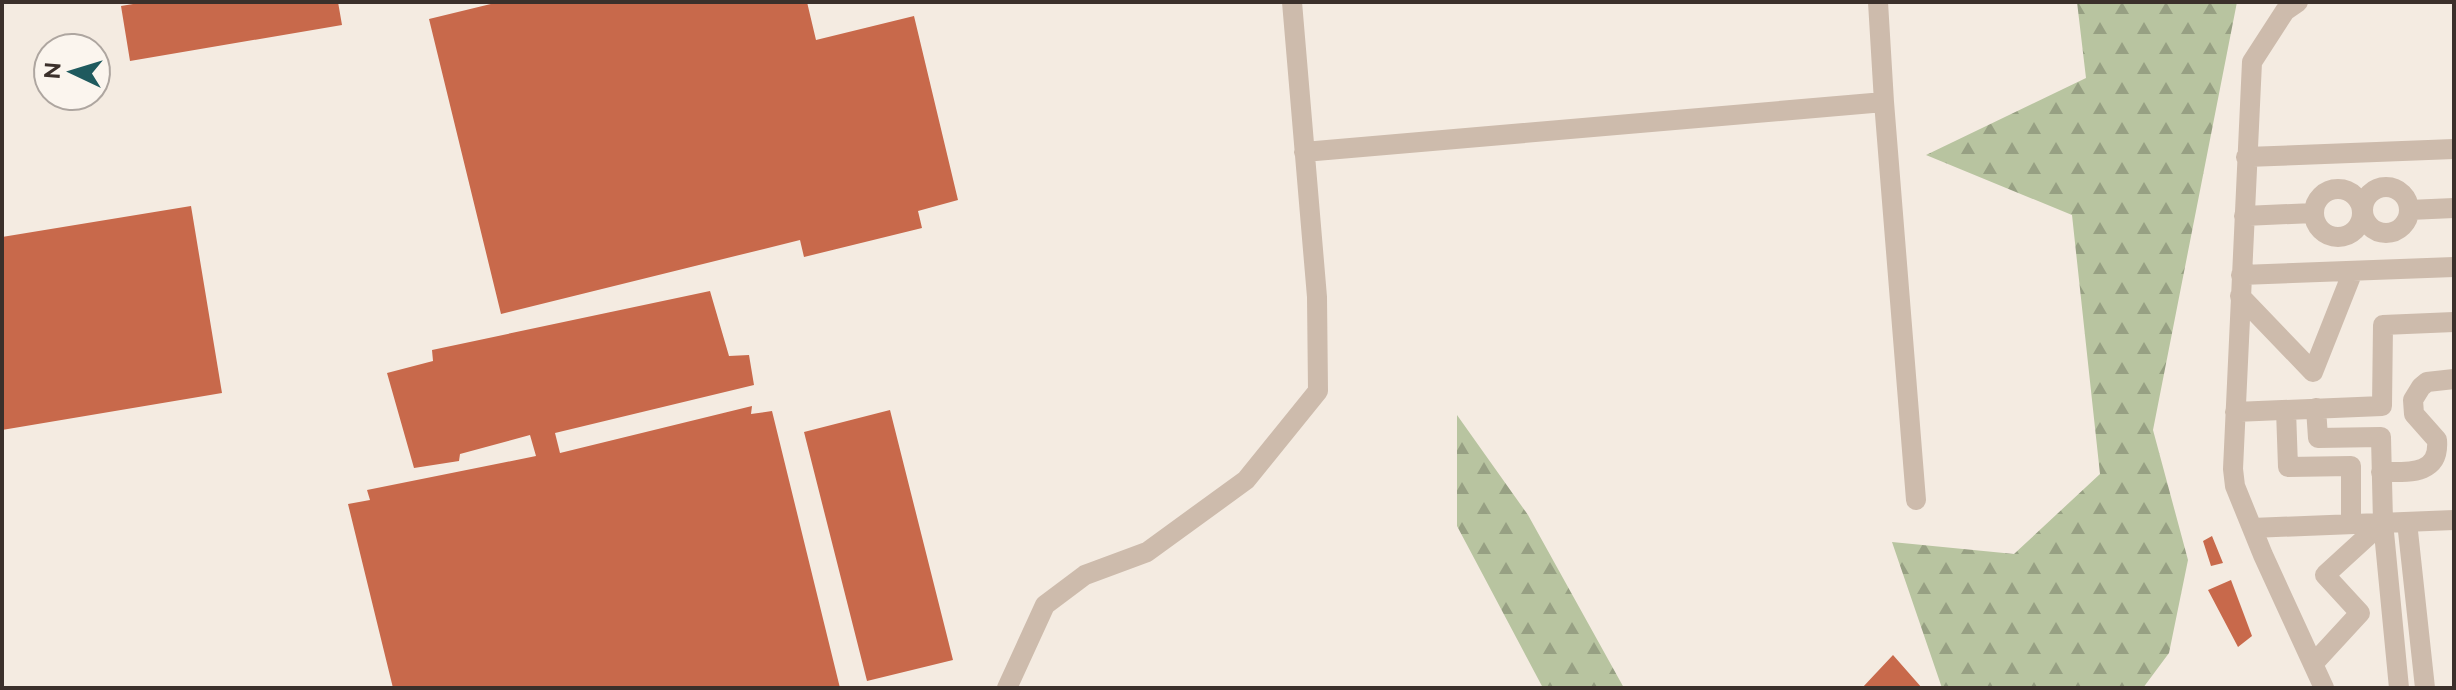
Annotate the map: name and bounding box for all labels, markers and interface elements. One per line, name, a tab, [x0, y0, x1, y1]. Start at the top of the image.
north arrow	[32, 32, 112, 112]
text: N	[38, 61, 66, 80]

